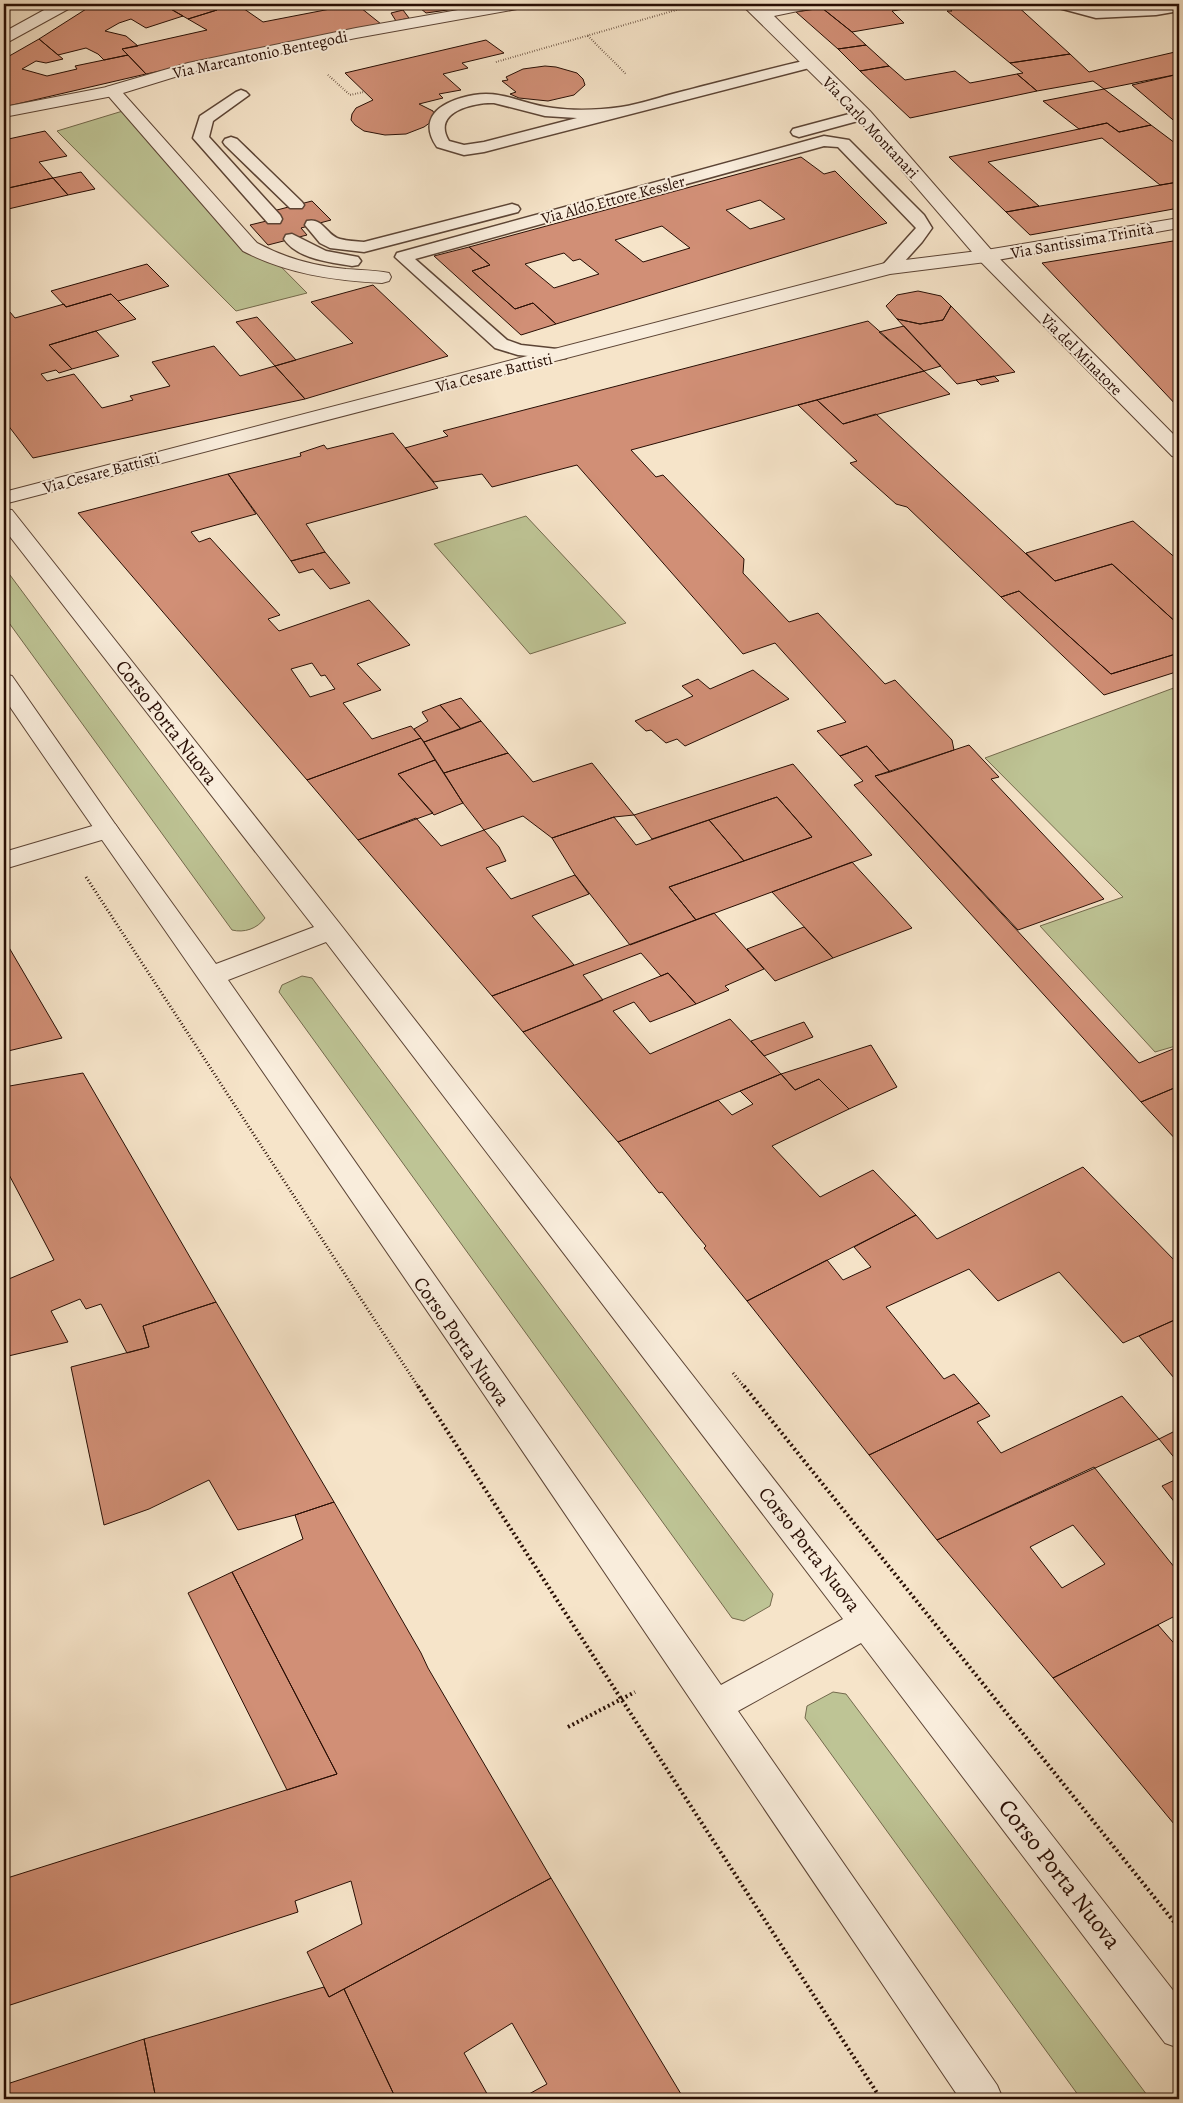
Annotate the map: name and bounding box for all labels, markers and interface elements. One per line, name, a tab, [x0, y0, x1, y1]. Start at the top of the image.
street label: Via Marcantonio Bentegodi	[170, 26, 350, 84]
street label: Via Carlo Montanari	[816, 71, 923, 184]
street label: Via Aldo Ettore Kessler	[538, 170, 688, 230]
street label: Via Santissima Trinità	[1008, 217, 1156, 265]
street label: Via del Minatore	[1035, 308, 1127, 401]
street label: Via Cesare Battisti	[433, 348, 555, 398]
street label: Via Cesare Battisti	[40, 447, 162, 499]
street label: Corso Porta Nuova	[109, 654, 224, 791]
street label: Corso Porta Nuova	[407, 1271, 517, 1412]
street label: Corso Porta Nuova	[752, 1481, 867, 1618]
street label: Corso Porta Nuova	[991, 1792, 1129, 1956]

